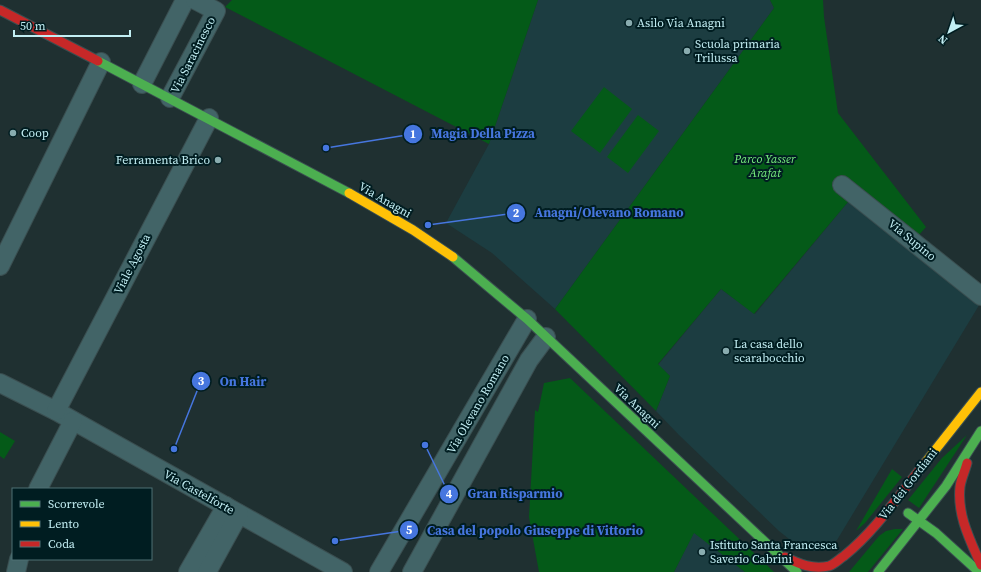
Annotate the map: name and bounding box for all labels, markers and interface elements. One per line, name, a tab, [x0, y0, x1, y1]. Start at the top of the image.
scale bar	[14, 12, 130, 38]
north arrow	[929, 12, 969, 52]
street label: Via Saracinesco	[167, 14, 219, 96]
place label: Asilo Via Anagni	[637, 15, 725, 31]
text: 50 m	[20, 18, 46, 34]
marker: Asilo Via Anagni	[624, 18, 634, 28]
text: N	[935, 31, 951, 48]
place label: Scuola primaria Trilussa	[695, 36, 781, 66]
marker: Scuola primaria Trilussa	[682, 46, 692, 56]
callout: Magia Della Pizza	[403, 121, 543, 146]
place label: Coop	[21, 125, 49, 141]
text: Magia Della Pizza	[431, 125, 535, 142]
text: 1	[410, 126, 416, 142]
marker: Coop	[8, 128, 18, 138]
park label: Parco Yasser Arafat	[733, 151, 797, 181]
place label: Ferramenta Brico	[116, 152, 210, 168]
marker: Ferramenta Brico	[213, 155, 223, 165]
street label: Via Anagni	[356, 178, 415, 222]
callout: Anagni/Olevano Romano	[506, 200, 692, 225]
text: Anagni/Olevano Romano	[534, 204, 684, 221]
text: 2	[513, 205, 520, 221]
street label: Via Supino	[885, 216, 940, 265]
street label: Viale Agosta	[110, 230, 154, 297]
place label: La casa dello scarabocchio	[734, 336, 805, 366]
marker: La casa dello scarabocchio	[721, 346, 731, 356]
street label: Via Olevano Romano	[443, 351, 513, 456]
callout: On Hair	[191, 369, 274, 394]
text: 3	[198, 373, 205, 389]
text: On Hair	[220, 373, 267, 390]
street label: Via Anagni	[610, 380, 664, 432]
street label: Via dei Gordiani	[875, 445, 941, 523]
street label: Via Castelforte	[161, 466, 237, 518]
callout: Gran Risparmio	[439, 481, 570, 506]
text: Gran Risparmio	[468, 485, 562, 502]
text: 4	[446, 486, 453, 502]
legend	[12, 488, 152, 560]
text: Scorrevole	[48, 496, 105, 512]
text: Lento	[48, 516, 79, 532]
callout: Casa del popolo Giuseppe di Vittorio	[399, 518, 651, 543]
text: 5	[406, 522, 413, 538]
text: Casa del popolo Giuseppe di Vittorio	[427, 522, 643, 539]
text: Coda	[48, 536, 76, 552]
place label: Istituto Santa Francesca Saverio Cabrini	[710, 537, 838, 567]
marker: Istituto Santa Francesca Saverio Cabrini	[697, 547, 707, 557]

